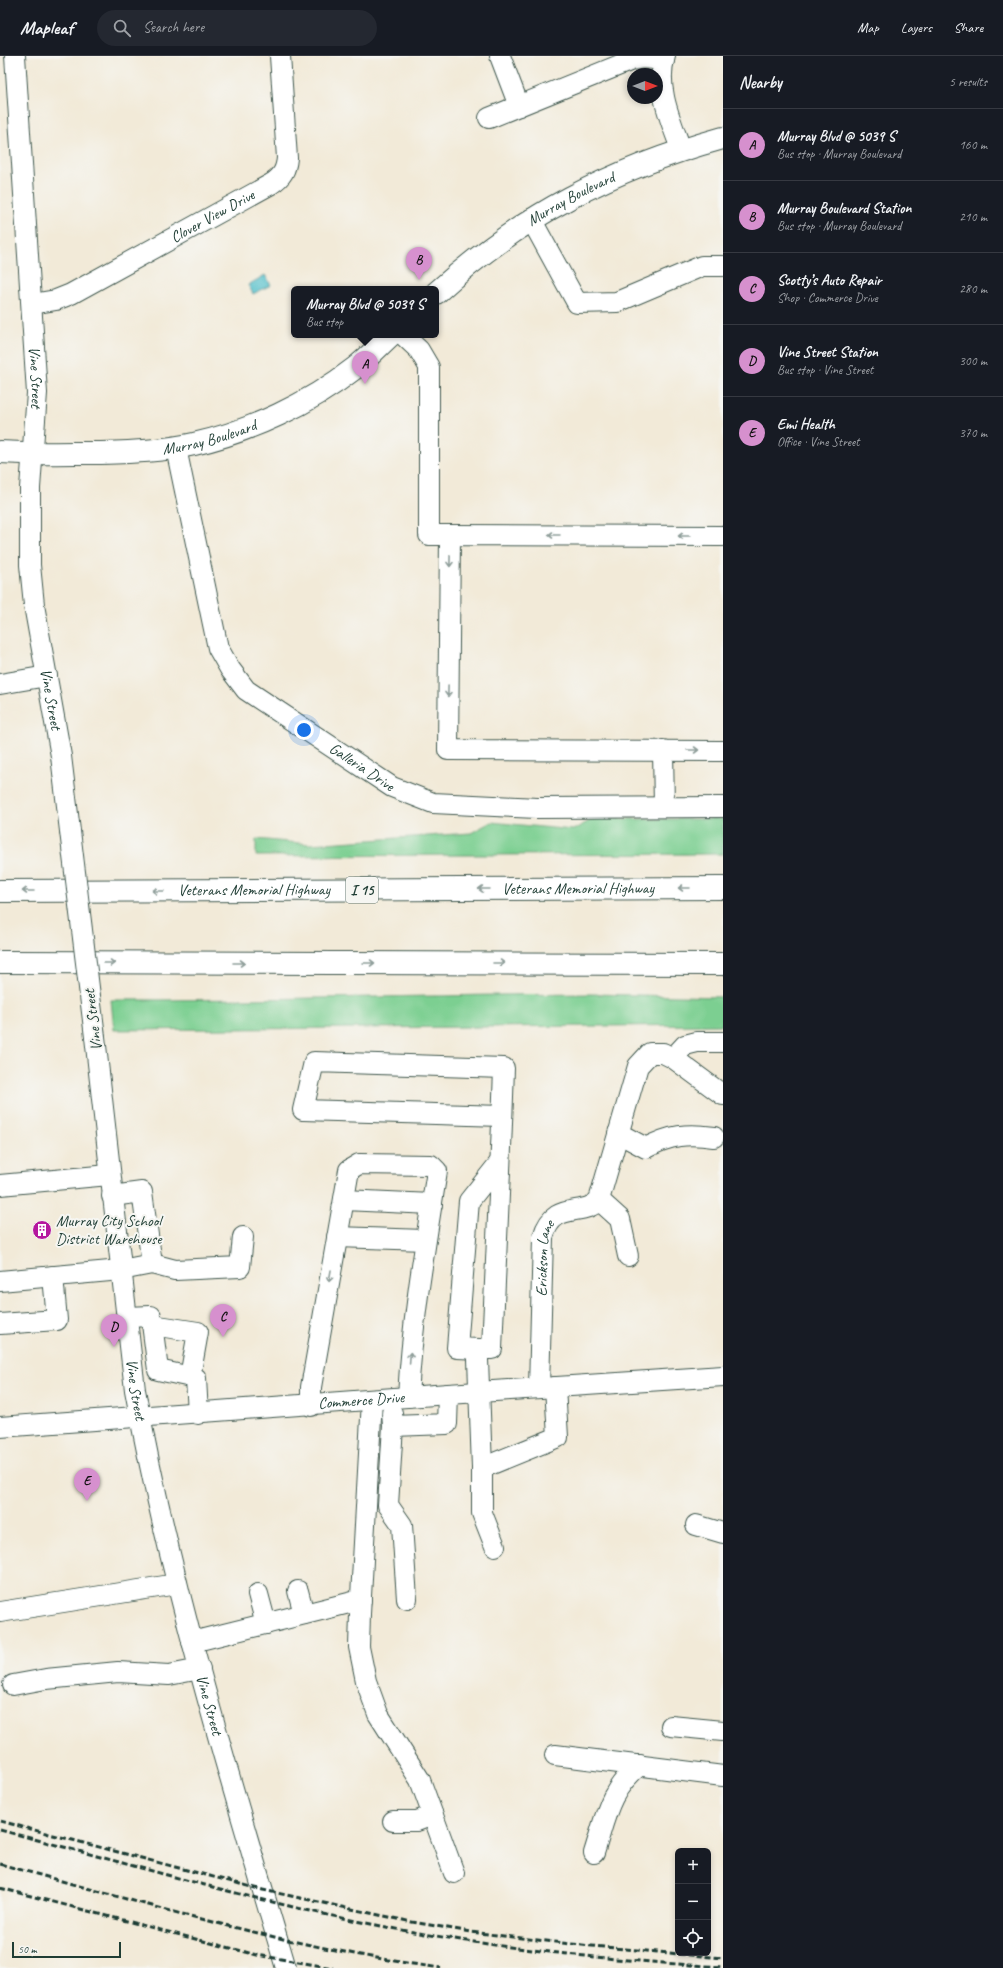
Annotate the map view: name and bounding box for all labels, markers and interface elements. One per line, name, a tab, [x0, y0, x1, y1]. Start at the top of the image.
search box	[97, 10, 377, 46]
text: Mapleaf	[20, 16, 73, 40]
icon: search	[111, 17, 133, 39]
text: Search here	[143, 18, 204, 37]
text: Map	[857, 19, 879, 36]
text: Layers	[901, 19, 932, 36]
text: Share	[954, 19, 983, 36]
north arrow	[627, 68, 663, 104]
text: Nearby	[739, 72, 782, 93]
text: 5 results	[949, 74, 987, 90]
text: Murray Blvd @ 5039 S	[777, 127, 895, 146]
text: A	[749, 137, 755, 153]
text: 160 m	[959, 137, 987, 153]
text: Bus stop · Murray Boulevard	[777, 146, 901, 162]
street label: Murray Boulevard	[523, 166, 620, 230]
street label: Clover View Drive	[167, 184, 260, 247]
text: Murray Boulevard Station	[777, 199, 911, 218]
text: B	[749, 209, 755, 225]
text: 210 m	[959, 209, 987, 225]
text: Bus stop · Murray Boulevard	[777, 218, 901, 234]
pin: B	[406, 247, 432, 280]
text: Scotty’s Auto Repair	[777, 271, 882, 290]
text: C	[749, 281, 755, 297]
text: 280 m	[959, 281, 987, 297]
popup	[291, 286, 439, 338]
text: Shop · Commerce Drive	[777, 290, 878, 306]
text: Murray Blvd @ 5039 S	[306, 295, 424, 314]
text: Bus stop	[306, 314, 343, 330]
text: Vine Street Station	[777, 343, 878, 362]
street label: Vine Street	[24, 346, 47, 411]
pin: A	[352, 351, 378, 384]
text: D	[748, 353, 756, 369]
text: 300 m	[959, 353, 987, 369]
text: Bus stop · Vine Street	[777, 362, 873, 378]
street label: Murray Boulevard	[161, 414, 262, 459]
text: Emi Health	[777, 415, 835, 434]
text: E	[749, 425, 755, 441]
text: 370 m	[959, 425, 987, 441]
text: Office · Vine Street	[777, 434, 860, 450]
one-way arrow	[548, 531, 561, 539]
one-way arrow	[678, 532, 691, 540]
one-way arrow	[446, 554, 454, 567]
street label: Vine Street	[36, 667, 66, 733]
one-way arrow	[444, 684, 452, 697]
your location	[294, 720, 314, 740]
street label: Galleria Drive	[326, 738, 400, 797]
one-way arrow	[686, 746, 699, 754]
road number: I 15	[346, 877, 378, 903]
street label: Veterans Memorial Highway	[502, 878, 655, 899]
street label: Veterans Memorial Highway	[178, 880, 331, 900]
one-way arrow	[678, 884, 691, 892]
one-way arrow	[478, 885, 491, 893]
one-way arrow	[22, 887, 35, 895]
one-way arrow	[152, 887, 165, 894]
one-way arrow	[102, 959, 115, 967]
one-way arrow	[232, 959, 245, 967]
one-way arrow	[362, 959, 375, 967]
one-way arrow	[492, 959, 505, 967]
street label: Vine Street	[79, 987, 107, 1052]
place label: Murray City School District Warehouse	[56, 1211, 164, 1249]
street label: Erickson Lane	[531, 1214, 560, 1297]
building icon: Murray City School District Warehouse	[31, 1219, 53, 1241]
one-way arrow	[326, 1269, 334, 1282]
pin: C	[210, 1304, 236, 1337]
pin: D	[101, 1314, 127, 1347]
one-way arrow	[407, 1352, 414, 1365]
street label: Vine Street	[122, 1358, 151, 1424]
street label: Commerce Drive	[317, 1387, 407, 1414]
pin: E	[74, 1468, 100, 1501]
street label: Vine Street	[191, 1673, 228, 1739]
map controls	[675, 1848, 711, 1956]
button: +	[675, 1848, 711, 1884]
button: −	[675, 1884, 711, 1920]
button: locate	[675, 1920, 711, 1956]
scale bar	[12, 1940, 121, 1959]
text: 50 m	[18, 1942, 37, 1956]

